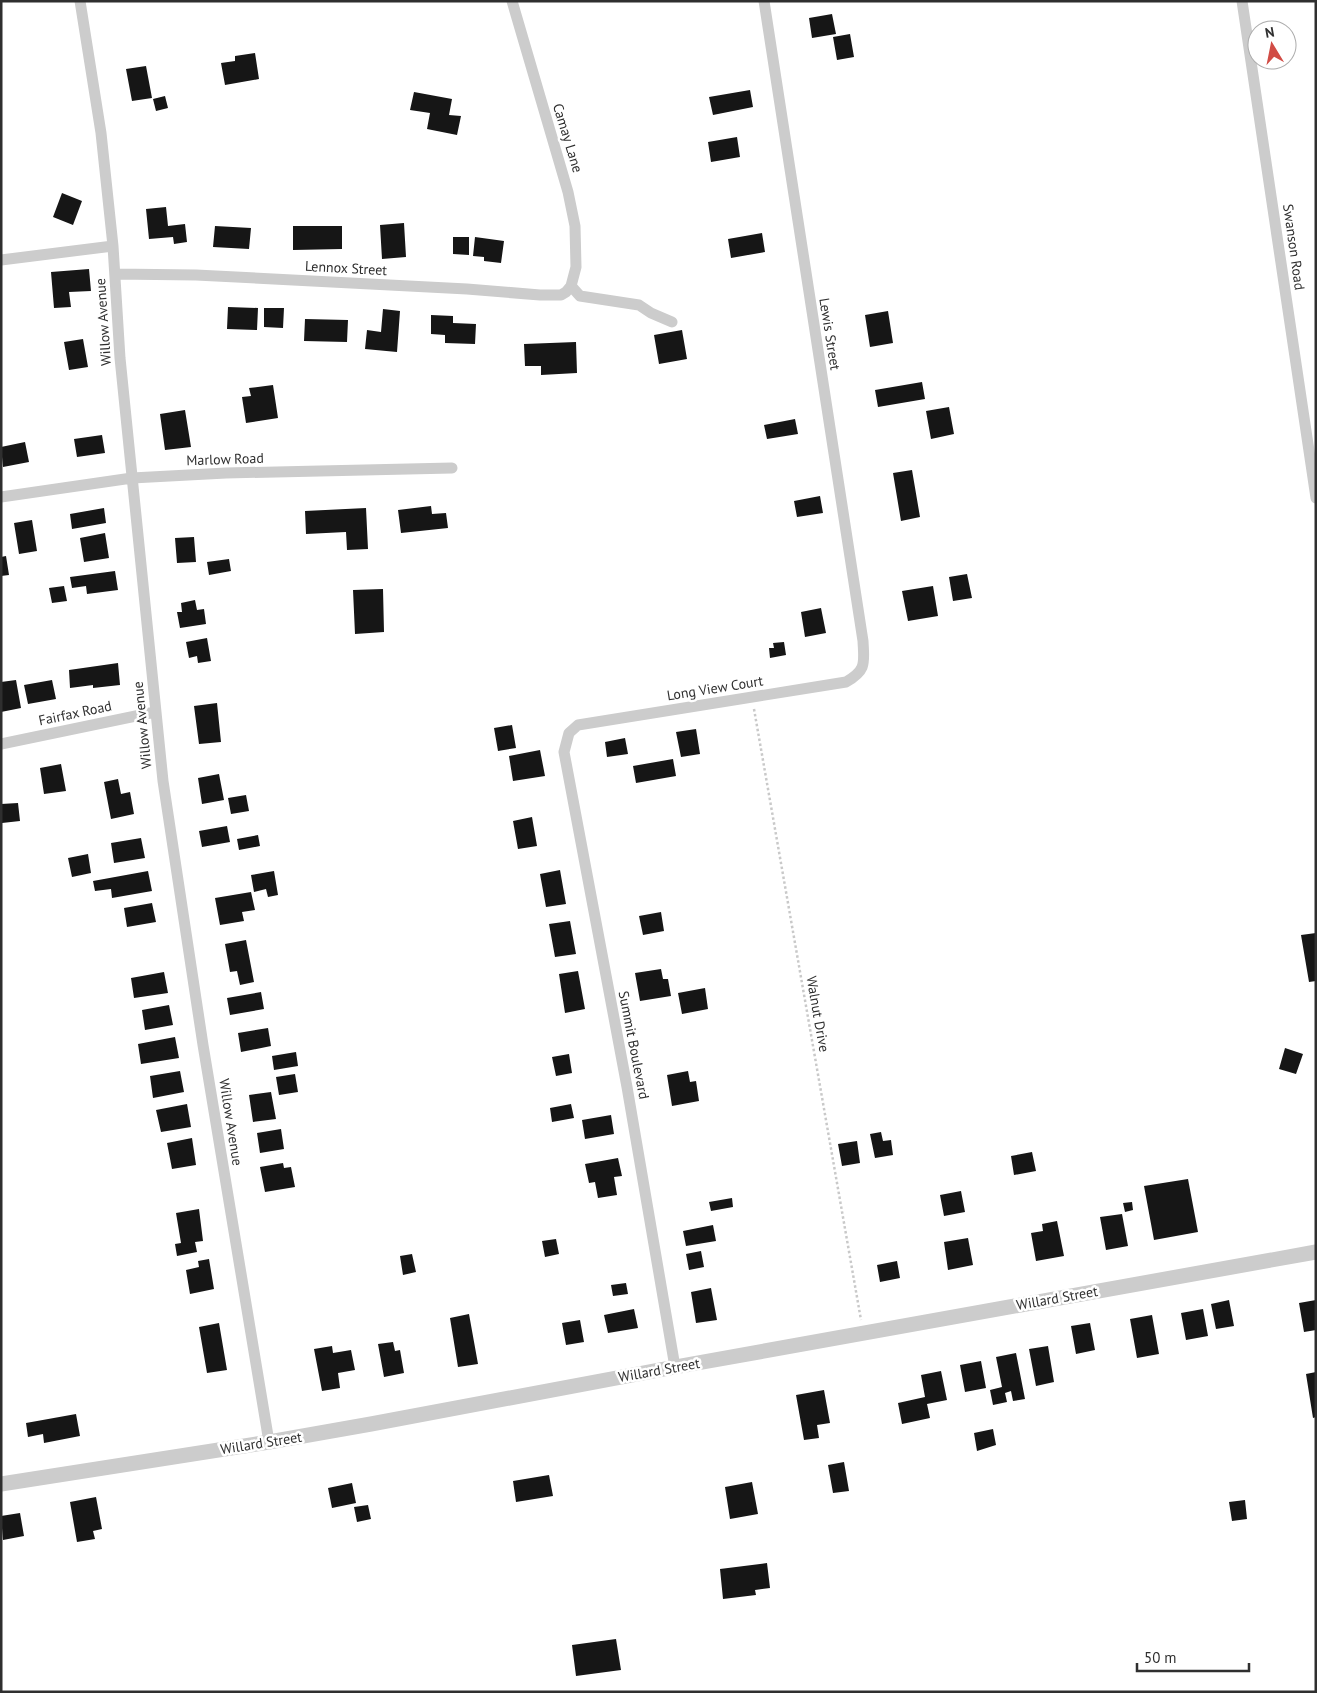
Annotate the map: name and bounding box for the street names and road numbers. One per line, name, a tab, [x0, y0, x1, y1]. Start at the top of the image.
street label: Camay Lane	[549, 101, 587, 175]
street label: Swanson Road	[1279, 203, 1309, 291]
street label: Lennox Street	[304, 257, 388, 279]
street label: Willow Avenue	[91, 278, 115, 366]
street label: Lewis Street	[815, 297, 845, 372]
street label: Marlow Road	[186, 449, 264, 469]
street label: Long View Court	[666, 671, 765, 704]
street label: Willow Avenue	[128, 680, 156, 770]
street label: Fairfax Road	[37, 696, 113, 730]
street label: Walnut Drive	[802, 974, 834, 1054]
street label: Summit Boulevard	[615, 989, 653, 1101]
street label: Willow Avenue	[215, 1077, 247, 1167]
street label: Willard Street	[1015, 1282, 1099, 1314]
street label: Willard Street	[617, 1354, 701, 1386]
street label: Willard Street	[219, 1428, 303, 1458]

